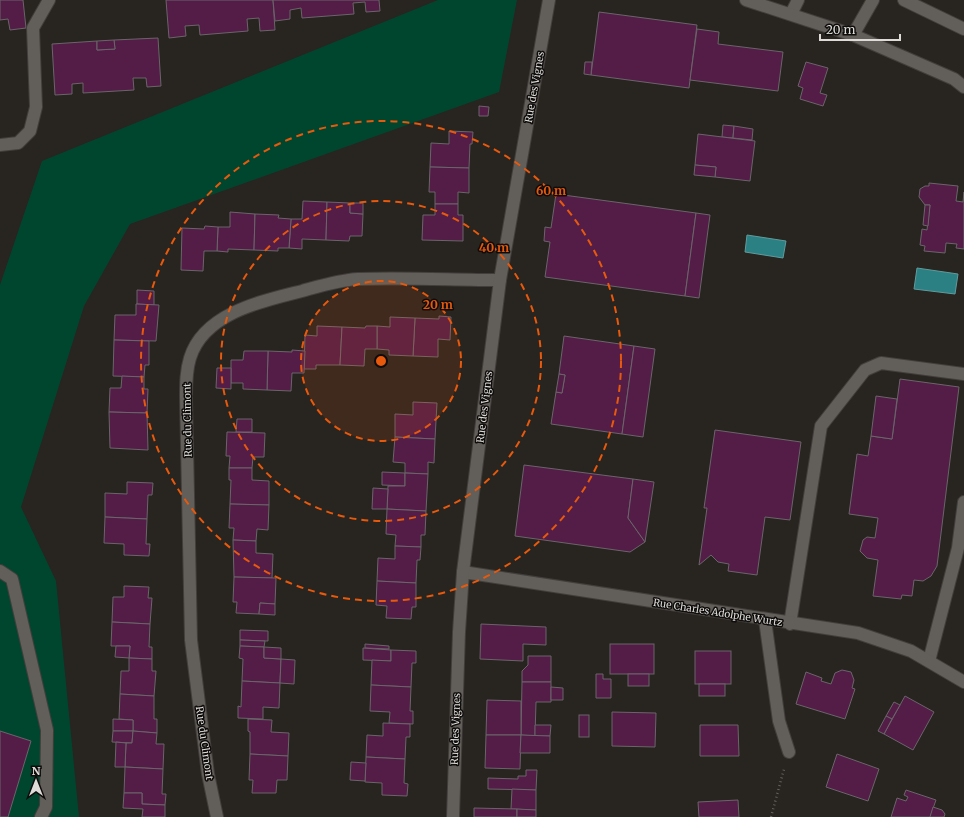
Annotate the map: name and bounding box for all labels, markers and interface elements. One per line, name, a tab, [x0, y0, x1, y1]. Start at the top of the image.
scale bar	[820, 16, 900, 42]
text: 20 m	[826, 22, 855, 37]
street label: Rue des Vignes	[522, 50, 547, 124]
text: 60 m	[536, 183, 566, 198]
text: 40 m	[479, 240, 509, 255]
text: 20 m	[423, 297, 453, 312]
centre of rings	[374, 354, 388, 368]
street label: Rue des Vignes	[474, 370, 495, 444]
street label: Rue du Climont	[180, 383, 195, 457]
street label: Rue Charles Adolphe Wurtz	[652, 596, 784, 629]
street label: Rue des Vignes	[448, 693, 463, 765]
street label: Rue du Climont	[193, 705, 216, 781]
north arrow	[16, 761, 56, 801]
text: N	[32, 764, 41, 778]

